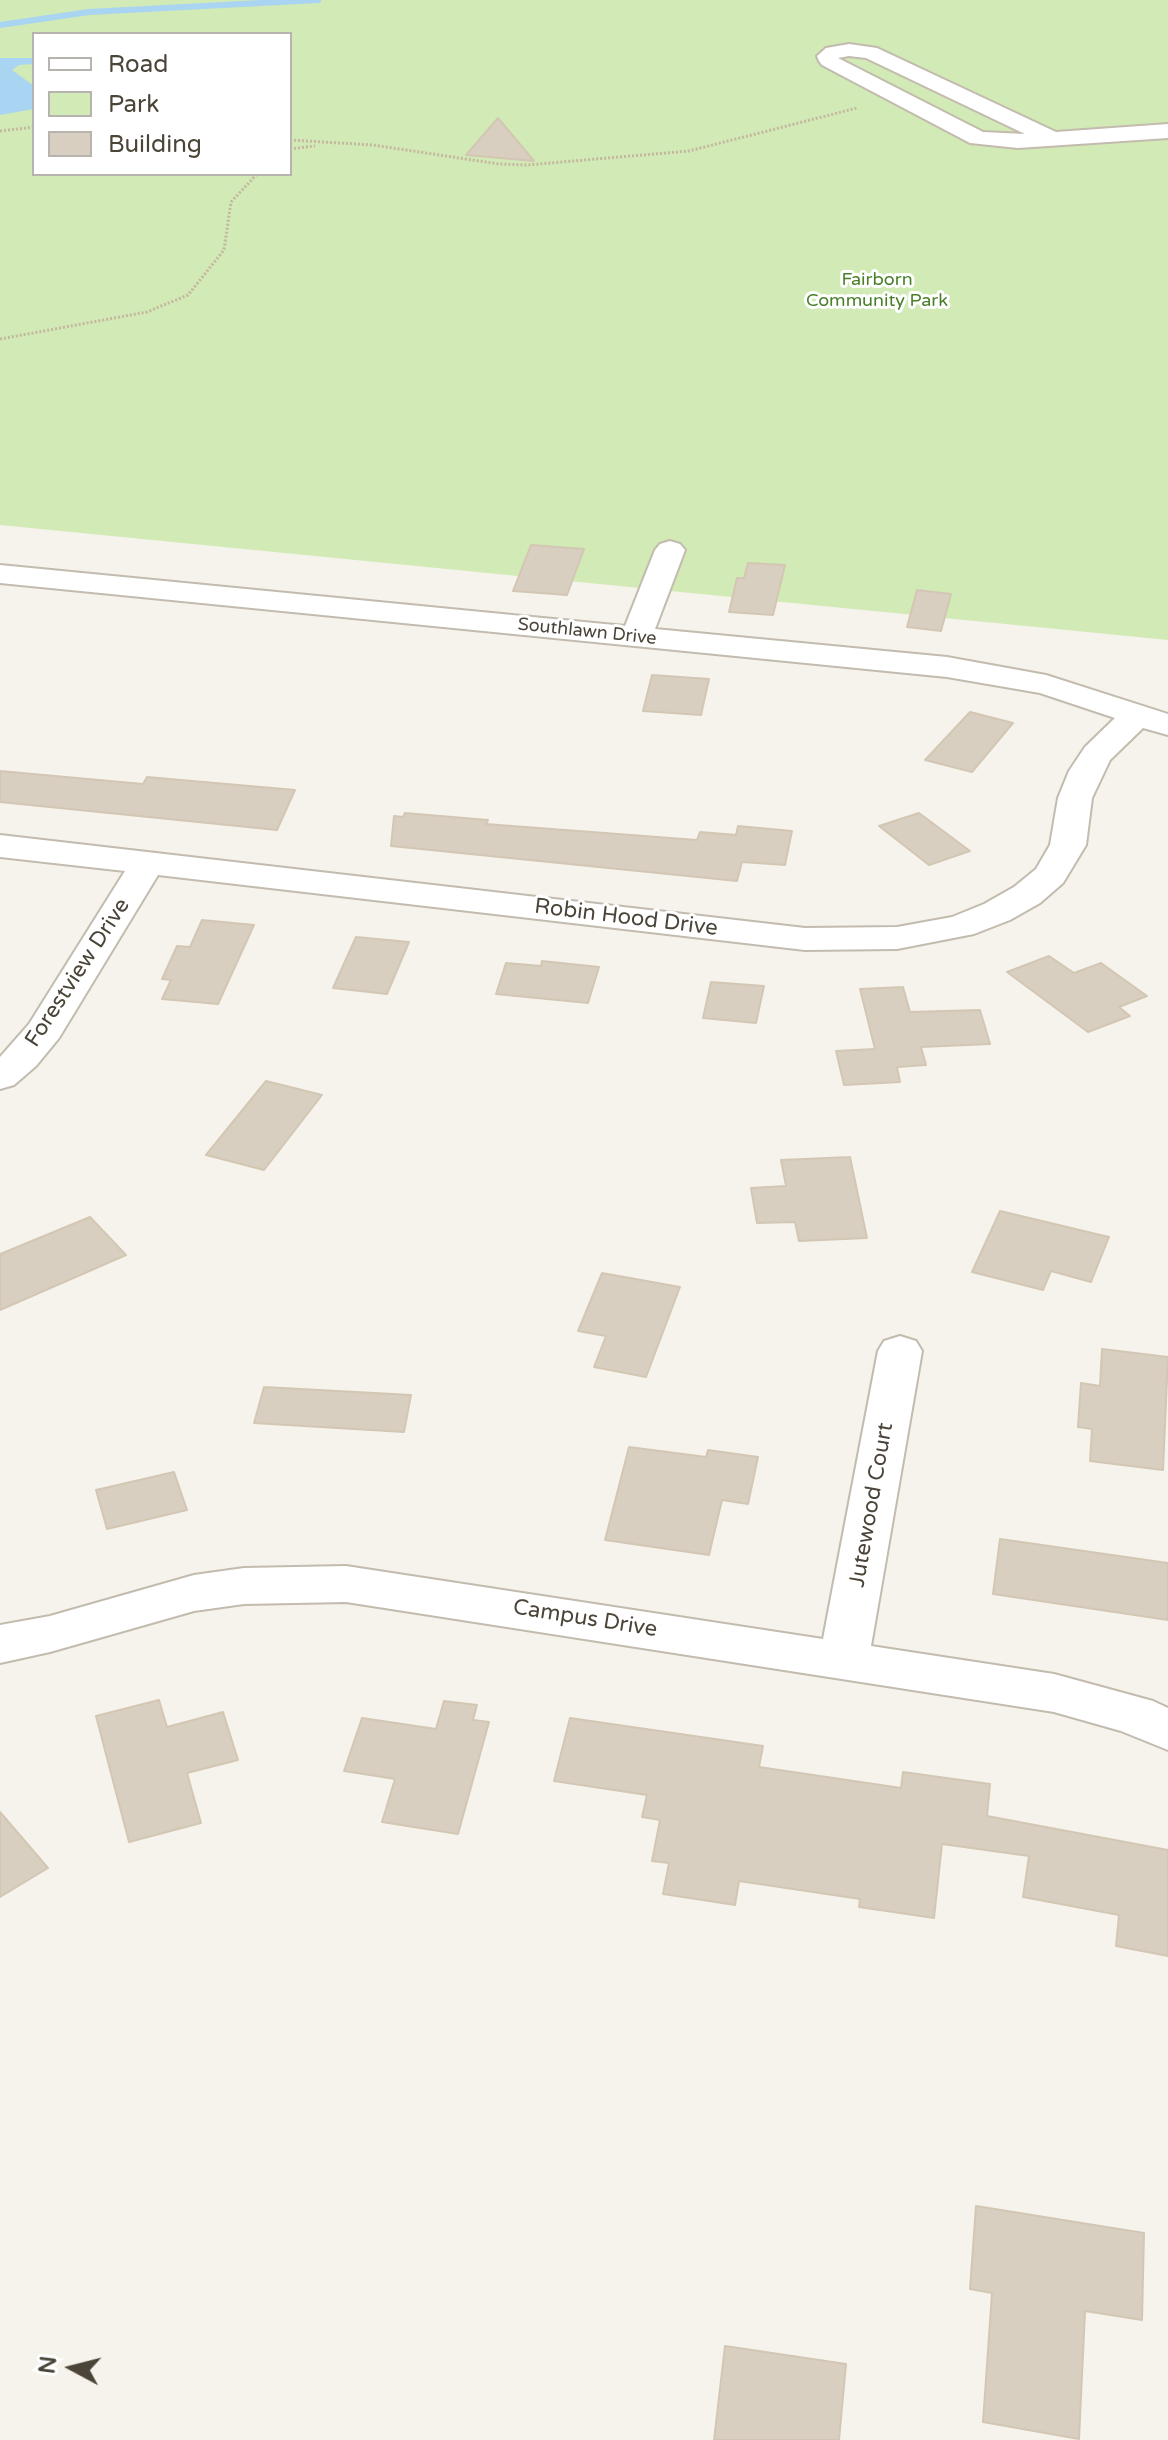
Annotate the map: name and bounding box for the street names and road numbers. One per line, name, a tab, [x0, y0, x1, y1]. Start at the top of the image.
street label: Southlawn Drive	[517, 614, 657, 650]
street label: Forestview Drive	[20, 894, 136, 1052]
street label: Robin Hood Drive	[533, 894, 719, 942]
street label: Jutewood Court	[845, 1421, 899, 1589]
street label: Campus Drive	[511, 1595, 659, 1643]

